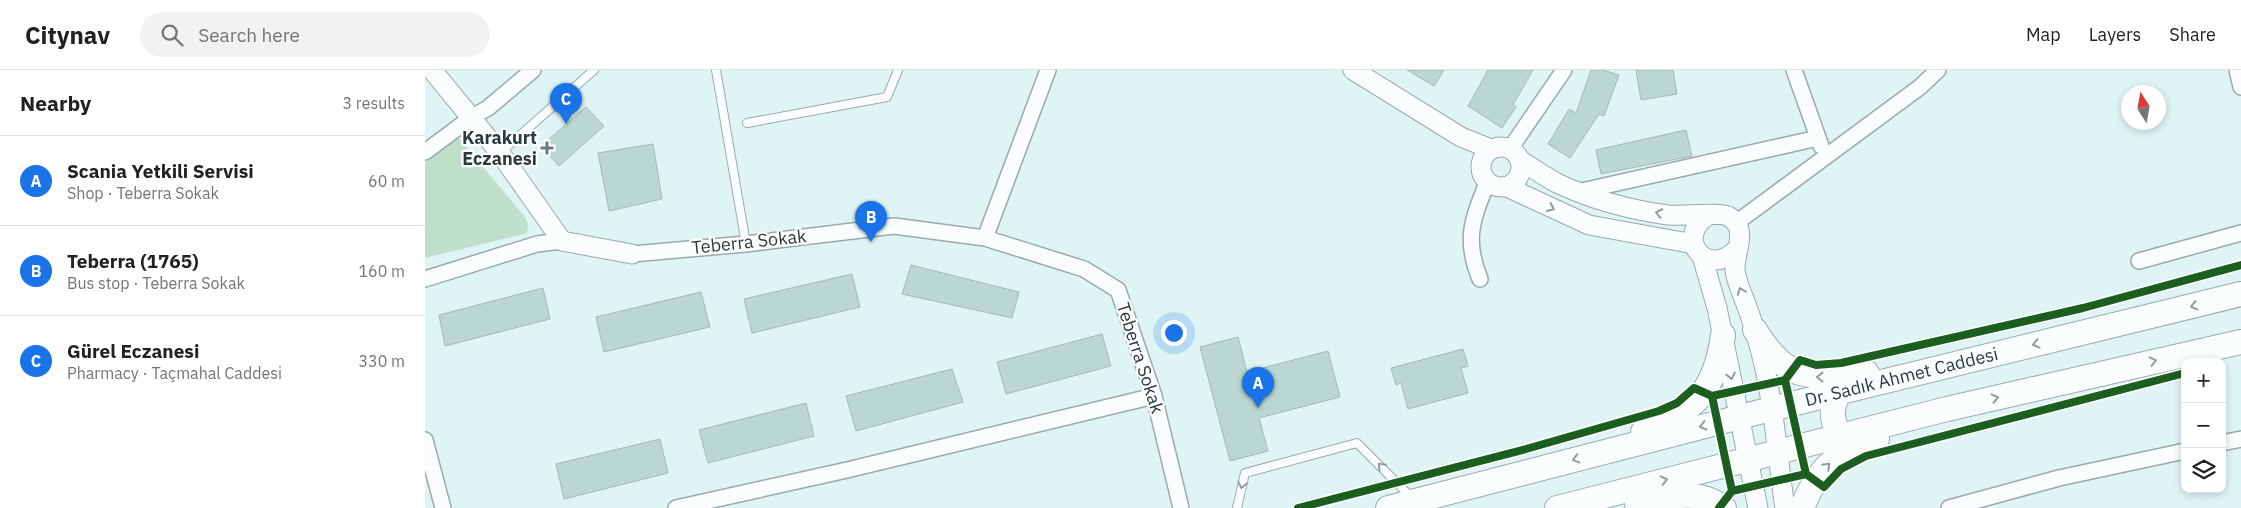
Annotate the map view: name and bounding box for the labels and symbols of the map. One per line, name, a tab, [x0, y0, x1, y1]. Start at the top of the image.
pin: C	[550, 83, 582, 124]
north arrow	[2121, 85, 2166, 130]
place label: Karakurt Eczanesi	[462, 126, 537, 170]
marker: Karakurt Eczanesi	[541, 142, 553, 154]
pin: B	[855, 201, 887, 242]
one-way arrow	[1546, 202, 1555, 213]
one-way arrow	[1654, 208, 1663, 218]
street label: Teberra Sokak	[690, 224, 808, 259]
one-way arrow	[1737, 287, 1747, 296]
street label: Teberra Sokak	[1112, 299, 1169, 417]
one-way arrow	[2190, 300, 2198, 310]
your location	[1161, 320, 1187, 346]
one-way arrow	[2031, 338, 2040, 349]
street label: Dr. Sadık Ahmet Caddesi	[1803, 342, 2000, 411]
one-way arrow	[2149, 356, 2158, 367]
pin: A	[1242, 367, 1274, 408]
one-way arrow	[1725, 371, 1736, 380]
one-way arrow	[1816, 371, 1824, 382]
one-way arrow	[1990, 393, 1999, 404]
one-way arrow	[1699, 420, 1708, 431]
one-way arrow	[1572, 453, 1581, 464]
one-way arrow	[1378, 463, 1387, 472]
one-way arrow	[1821, 463, 1830, 472]
one-way arrow	[1659, 476, 1667, 486]
one-way arrow	[1237, 481, 1248, 490]

